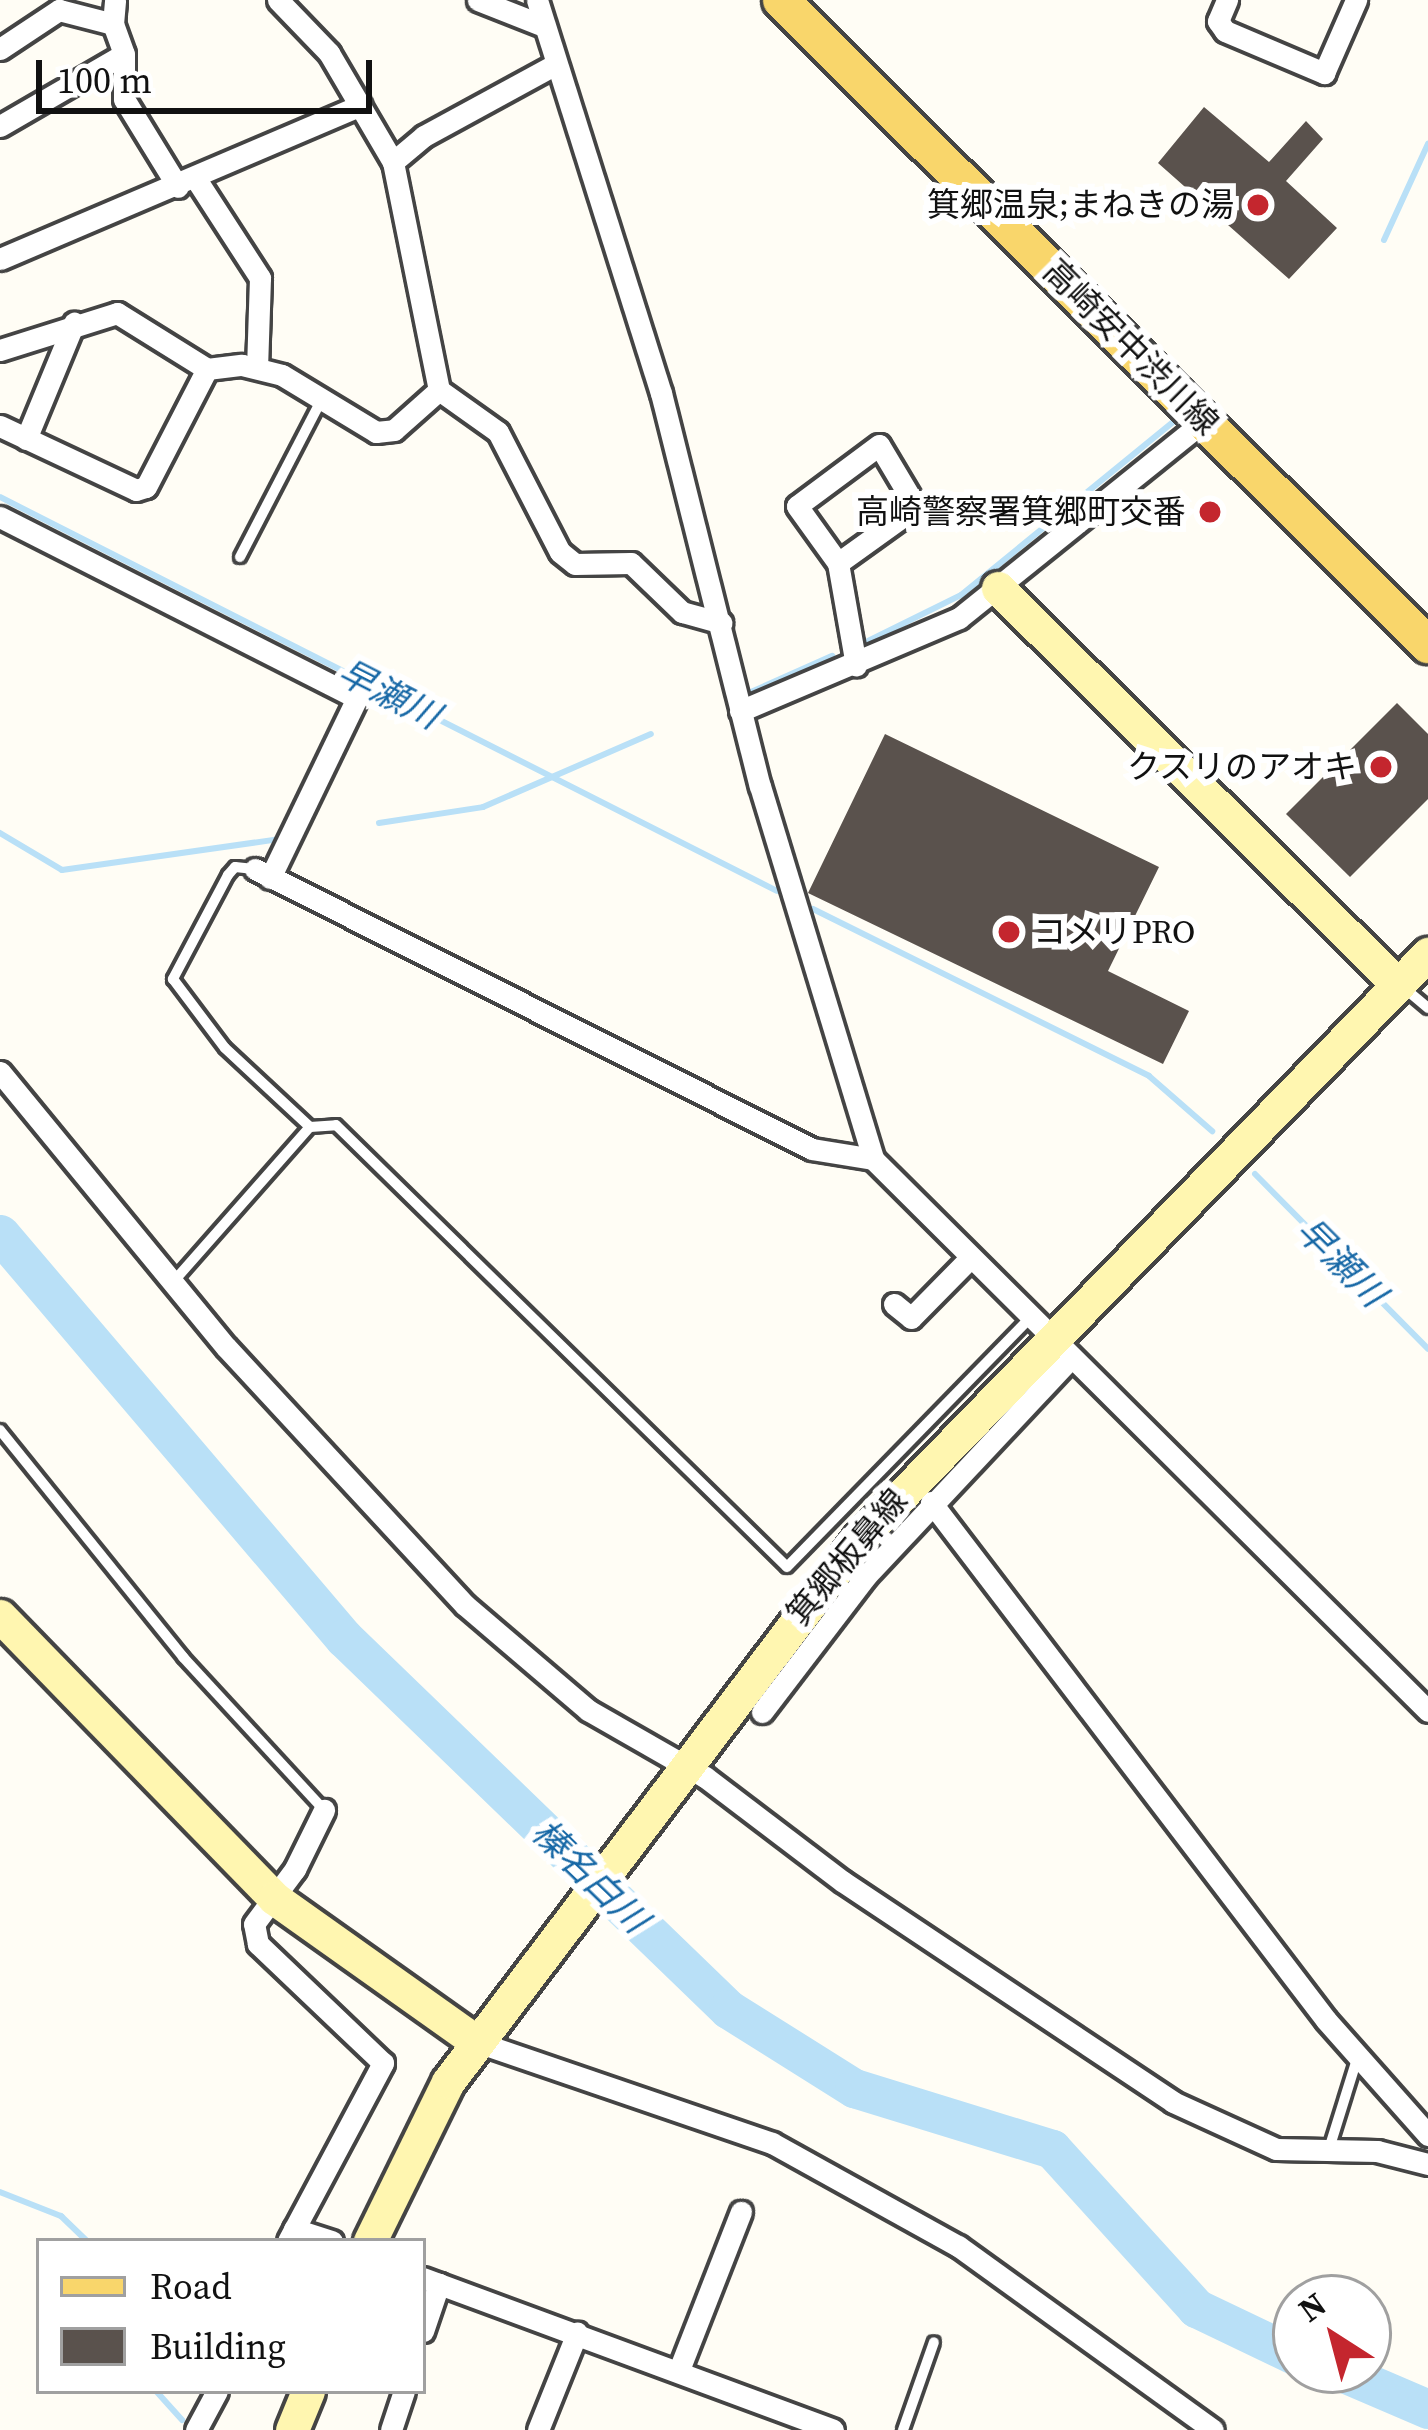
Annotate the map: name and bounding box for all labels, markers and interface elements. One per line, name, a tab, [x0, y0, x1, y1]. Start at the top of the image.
scale bar	[42, 36, 378, 110]
text: 100 m	[57, 56, 152, 105]
place label: 箕郷温泉;まねきの湯	[927, 185, 1234, 225]
marker: 箕郷温泉;まねきの湯	[1245, 192, 1271, 218]
street label: 高崎安中渋川線	[1035, 251, 1227, 443]
place label: 高崎警察署箕郷町交番	[856, 492, 1186, 532]
marker: 高崎警察署箕郷町交番	[1197, 499, 1223, 525]
water label: 早瀬川	[331, 650, 447, 738]
place label: クスリのアオキ	[1126, 747, 1357, 787]
marker: クスリのアオキ	[1368, 754, 1394, 780]
place label: コメリPRO	[1033, 912, 1195, 952]
marker: コメリPRO	[996, 919, 1022, 945]
water label: 早瀬川	[1288, 1209, 1394, 1315]
street label: 箕郷板鼻線	[779, 1481, 915, 1633]
water label: 榛名白川	[523, 1810, 657, 1942]
legend	[36, 2238, 426, 2394]
text: Road	[150, 2262, 232, 2311]
north arrow	[1272, 2274, 1392, 2394]
text: N	[1289, 2282, 1335, 2332]
text: Building	[150, 2322, 286, 2371]

